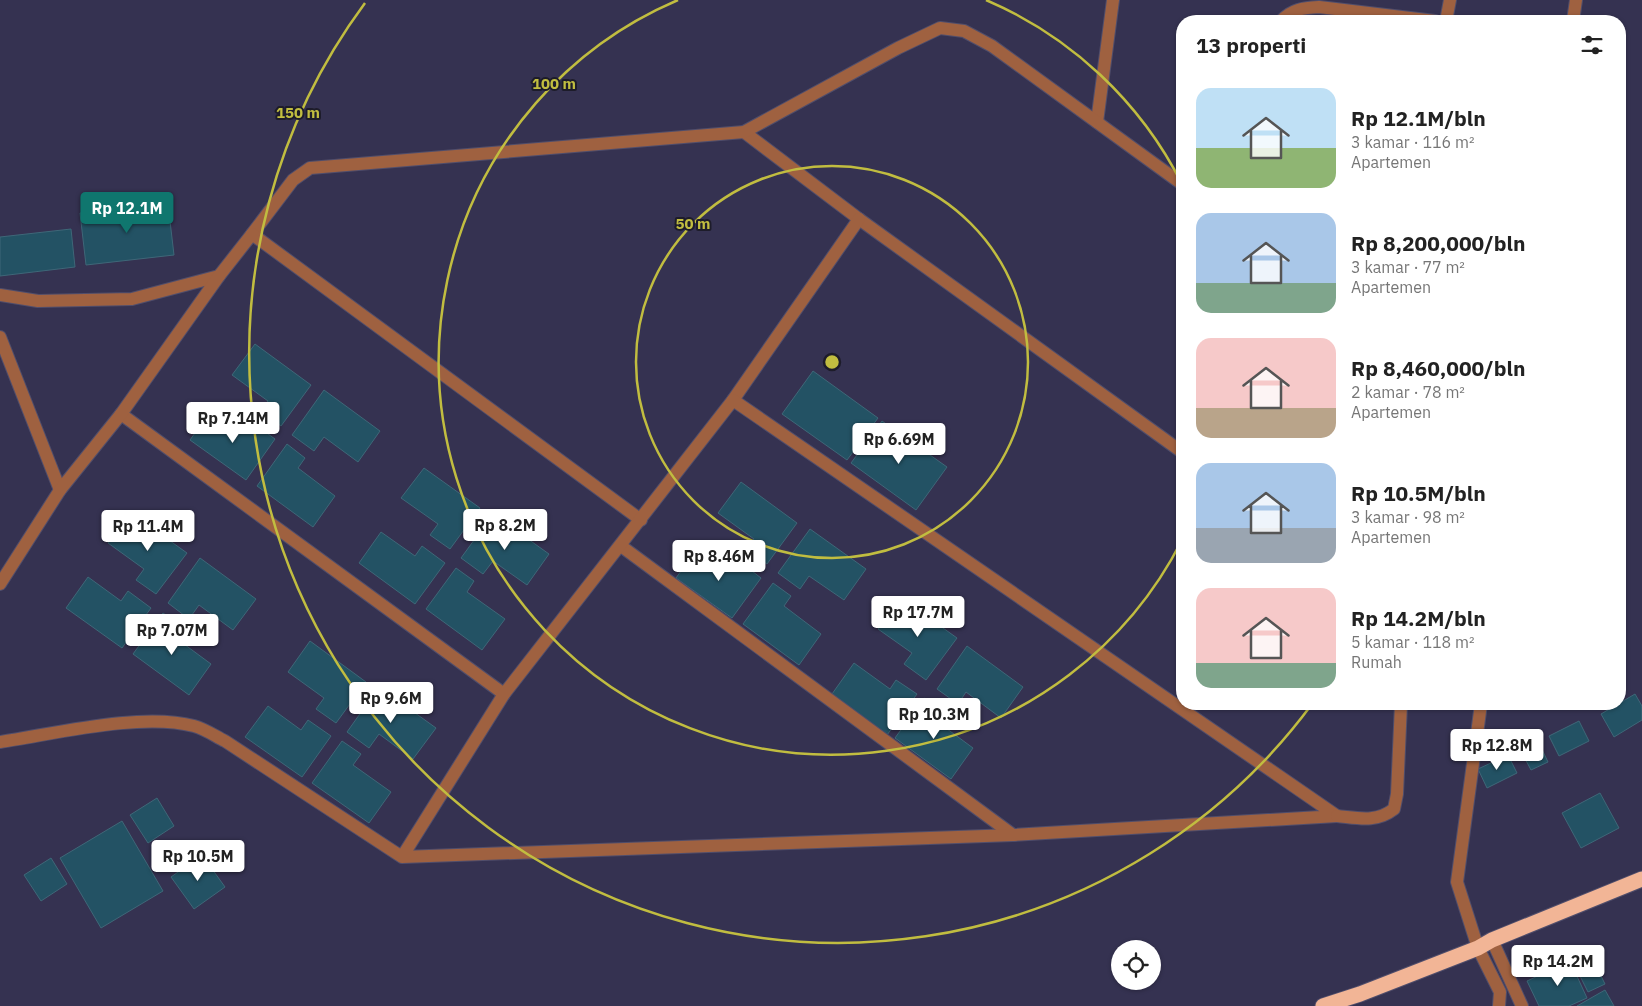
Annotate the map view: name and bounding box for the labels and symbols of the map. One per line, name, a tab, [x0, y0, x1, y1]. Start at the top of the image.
text: 100 m	[532, 74, 576, 93]
text: 150 m	[276, 103, 320, 122]
pin: Rp 12.1M	[75, 192, 179, 234]
text: 50 m	[676, 214, 710, 233]
centre of rings	[823, 353, 841, 371]
pin: Rp 7.14M	[181, 402, 285, 444]
pin: Rp 6.69M	[847, 422, 951, 465]
pin: Rp 8.2M	[459, 508, 551, 551]
pin: Rp 11.4M	[96, 510, 200, 552]
pin: Rp 8.46M	[667, 540, 771, 582]
pin: Rp 17.7M	[866, 596, 970, 638]
pin: Rp 7.07M	[120, 614, 224, 656]
pin: Rp 9.6M	[345, 682, 437, 724]
pin: Rp 10.3M	[882, 698, 986, 740]
pin: Rp 12.8M	[1445, 728, 1549, 771]
pin: Rp 10.5M	[146, 840, 250, 882]
pin: Rp 14.2M	[1506, 944, 1610, 987]

